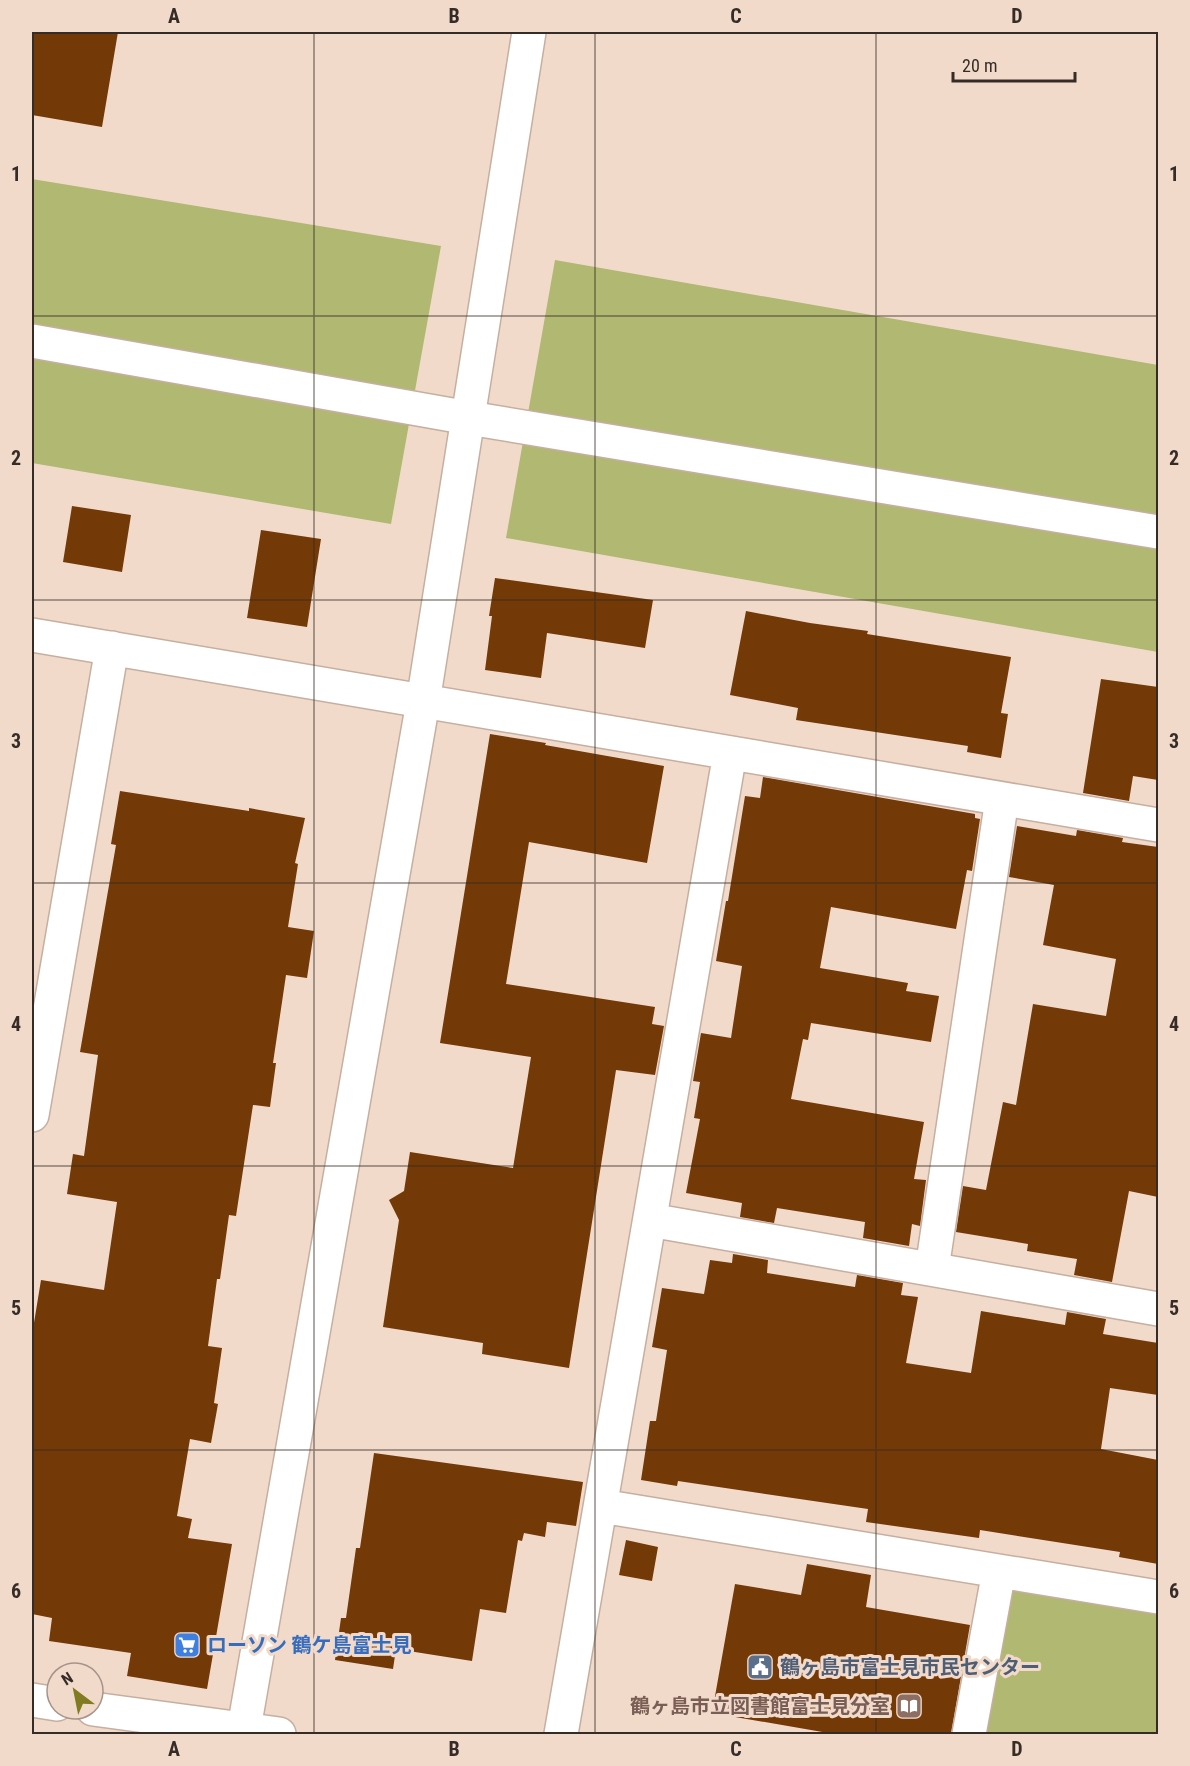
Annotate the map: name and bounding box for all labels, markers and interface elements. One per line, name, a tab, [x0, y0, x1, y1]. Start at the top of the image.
text: A	[168, 4, 180, 28]
text: B	[448, 4, 460, 28]
text: C	[730, 4, 742, 28]
text: D	[1011, 4, 1023, 28]
scale bar	[953, 45, 1074, 83]
text: 20 m	[962, 55, 997, 76]
text: 1	[11, 162, 21, 186]
text: 1	[1169, 162, 1179, 186]
text: 2	[11, 446, 21, 470]
text: 2	[1169, 446, 1179, 470]
text: 3	[11, 729, 21, 753]
text: 3	[1169, 729, 1179, 753]
text: 4	[11, 1012, 21, 1036]
text: 4	[1169, 1012, 1179, 1036]
text: 5	[11, 1296, 21, 1320]
text: 5	[1169, 1296, 1179, 1320]
text: 6	[11, 1579, 21, 1603]
text: 6	[1169, 1579, 1179, 1603]
supermarket icon: ローソン 鶴ケ島富士見	[172, 1630, 202, 1660]
place label: ローソン 鶴ケ島富士見	[207, 1633, 412, 1657]
public building icon: 鶴ヶ島市富士見市民センター	[745, 1652, 775, 1682]
place label: 鶴ヶ島市富士見市民センター	[780, 1655, 1040, 1679]
north arrow	[45, 1661, 105, 1721]
text: N	[58, 1668, 77, 1689]
library icon: 鶴ヶ島市立図書館富士見分室	[894, 1691, 924, 1721]
place label: 鶴ヶ島市立図書館富士見分室	[630, 1694, 890, 1718]
text: A	[168, 1737, 180, 1761]
text: B	[448, 1737, 460, 1761]
text: C	[730, 1737, 742, 1761]
text: D	[1011, 1737, 1023, 1761]

